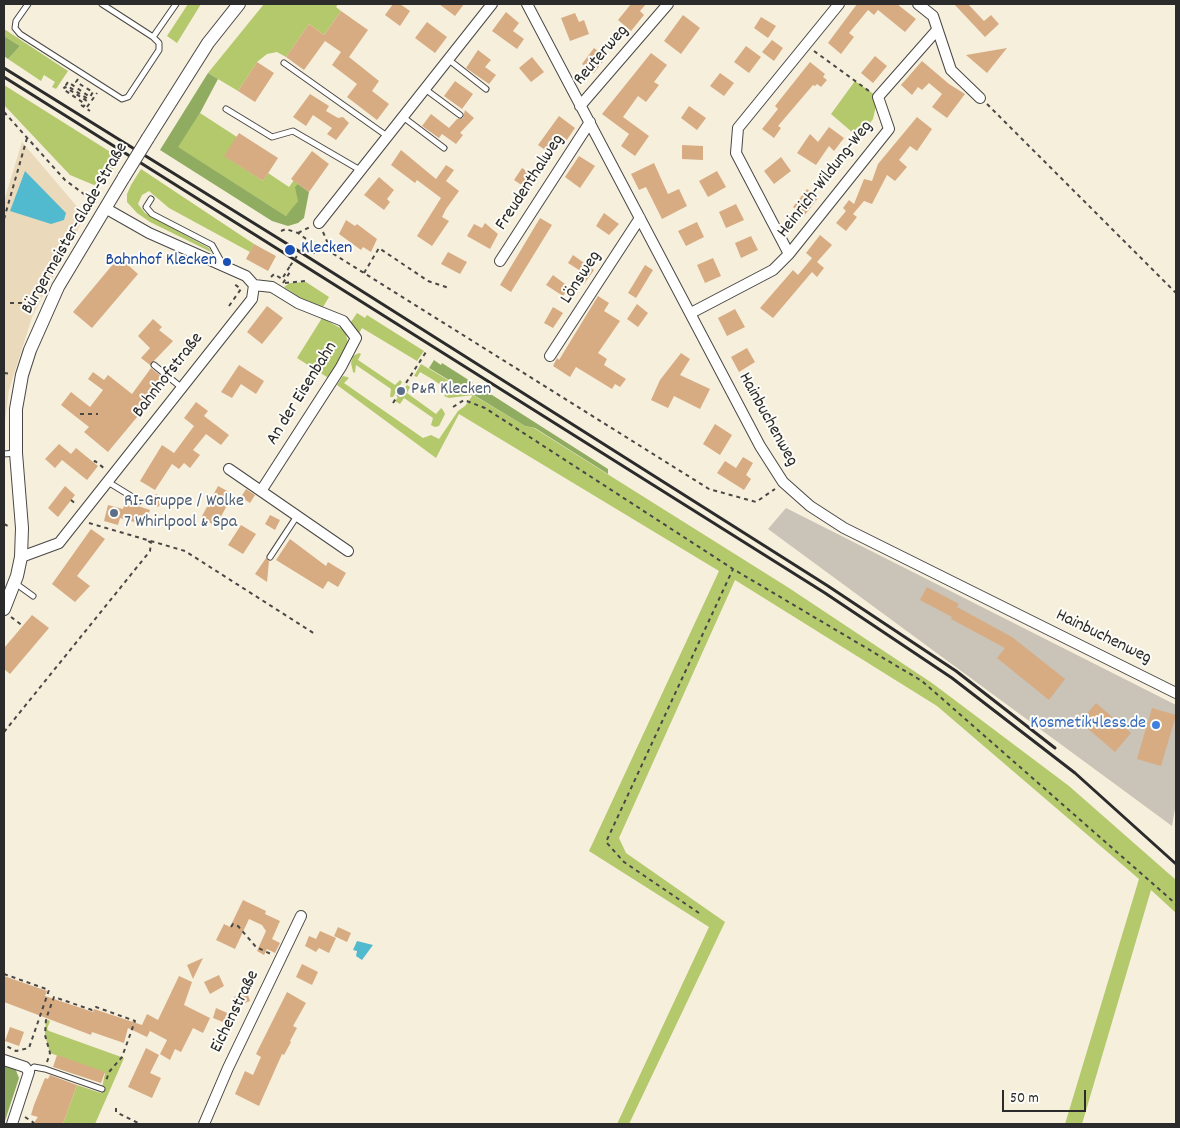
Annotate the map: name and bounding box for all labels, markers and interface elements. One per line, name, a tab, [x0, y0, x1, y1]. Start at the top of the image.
street label: Reuterweg	[570, 21, 634, 91]
street label: Heinrich-Wildung-Weg	[773, 117, 879, 243]
street label: Freudenthalweg	[492, 131, 570, 235]
street label: Bürgermeister-Glade-Straße	[18, 139, 134, 319]
place label: Klecken	[301, 239, 352, 261]
marker: Klecken	[283, 243, 297, 257]
street label: Lönsweg	[557, 248, 607, 308]
place label: Bahnhof Klecken	[105, 251, 217, 273]
marker: Bahnhof Klecken	[221, 256, 233, 268]
street label: Bahnhofstraße	[129, 329, 209, 423]
street label: An der Eisenbahn	[263, 338, 343, 450]
street label: Hainbuchenweg	[732, 369, 802, 471]
place label: P&R Klecken	[411, 380, 491, 402]
marker: P&R Klecken	[395, 385, 407, 397]
place label: RI-Gruppe / Wolke 7 Whirlpool & Spa	[124, 492, 244, 534]
marker: RI-Gruppe / Wolke 7 Whirlpool & Spa	[108, 507, 120, 519]
street label: Hainbuchenweg	[1052, 606, 1154, 670]
place label: Kosmetik4less.de	[1030, 714, 1146, 736]
marker: Kosmetik4less.de	[1150, 719, 1162, 731]
street label: Eichenstraße	[207, 967, 265, 1057]
scale bar	[1005, 1080, 1089, 1112]
text: 50 m	[1010, 1088, 1039, 1110]

